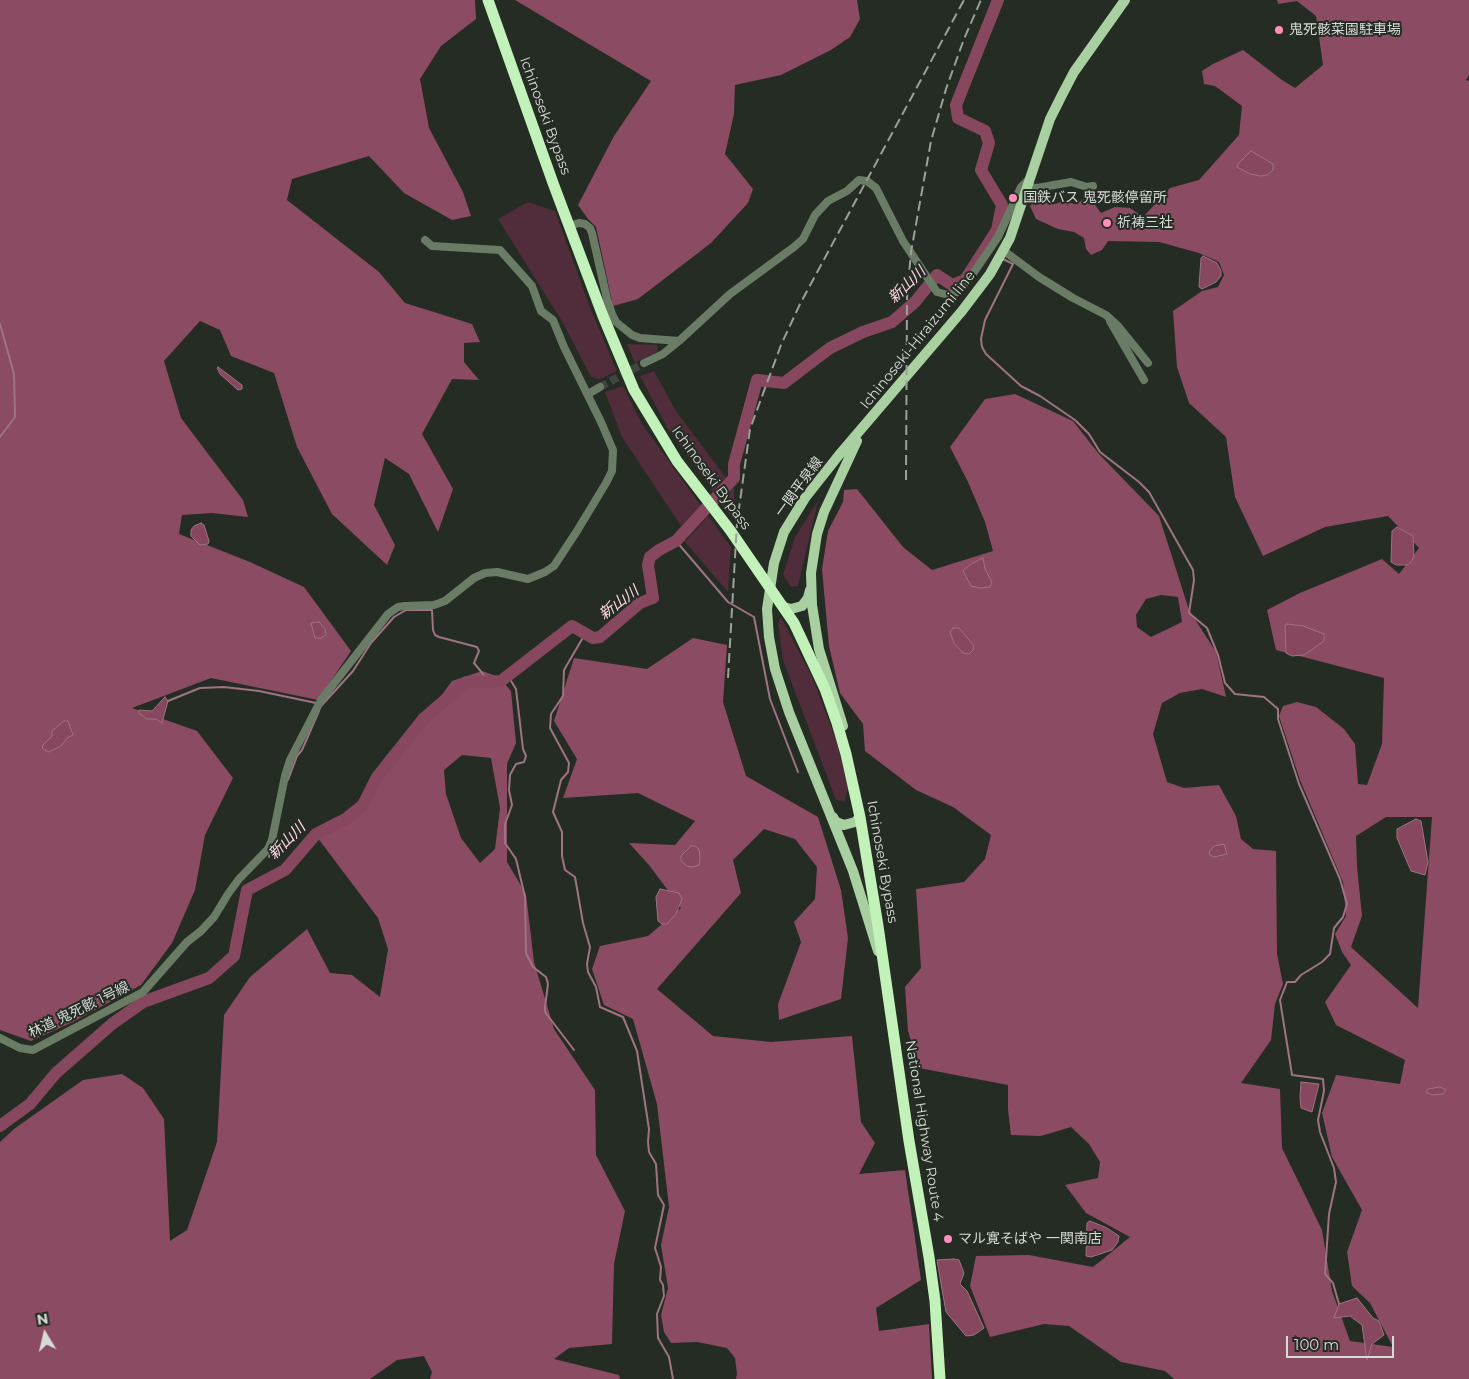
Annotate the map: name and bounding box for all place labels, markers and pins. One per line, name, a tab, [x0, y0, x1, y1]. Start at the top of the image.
place label: 鬼死骸菜園駐車場	[1289, 22, 1401, 38]
marker: 鬼死骸菜園駐車場	[1273, 24, 1285, 36]
place label: 国鉄バス 鬼死骸停留所	[1023, 190, 1167, 206]
marker: 国鉄バス 鬼死骸停留所	[1007, 192, 1019, 204]
place label: 祈祷三社	[1117, 215, 1173, 231]
marker: 祈祷三社	[1101, 217, 1113, 229]
place label: マル寛そばや 一関南店	[958, 1231, 1102, 1247]
marker: マル寛そばや 一関南店	[942, 1233, 954, 1245]

